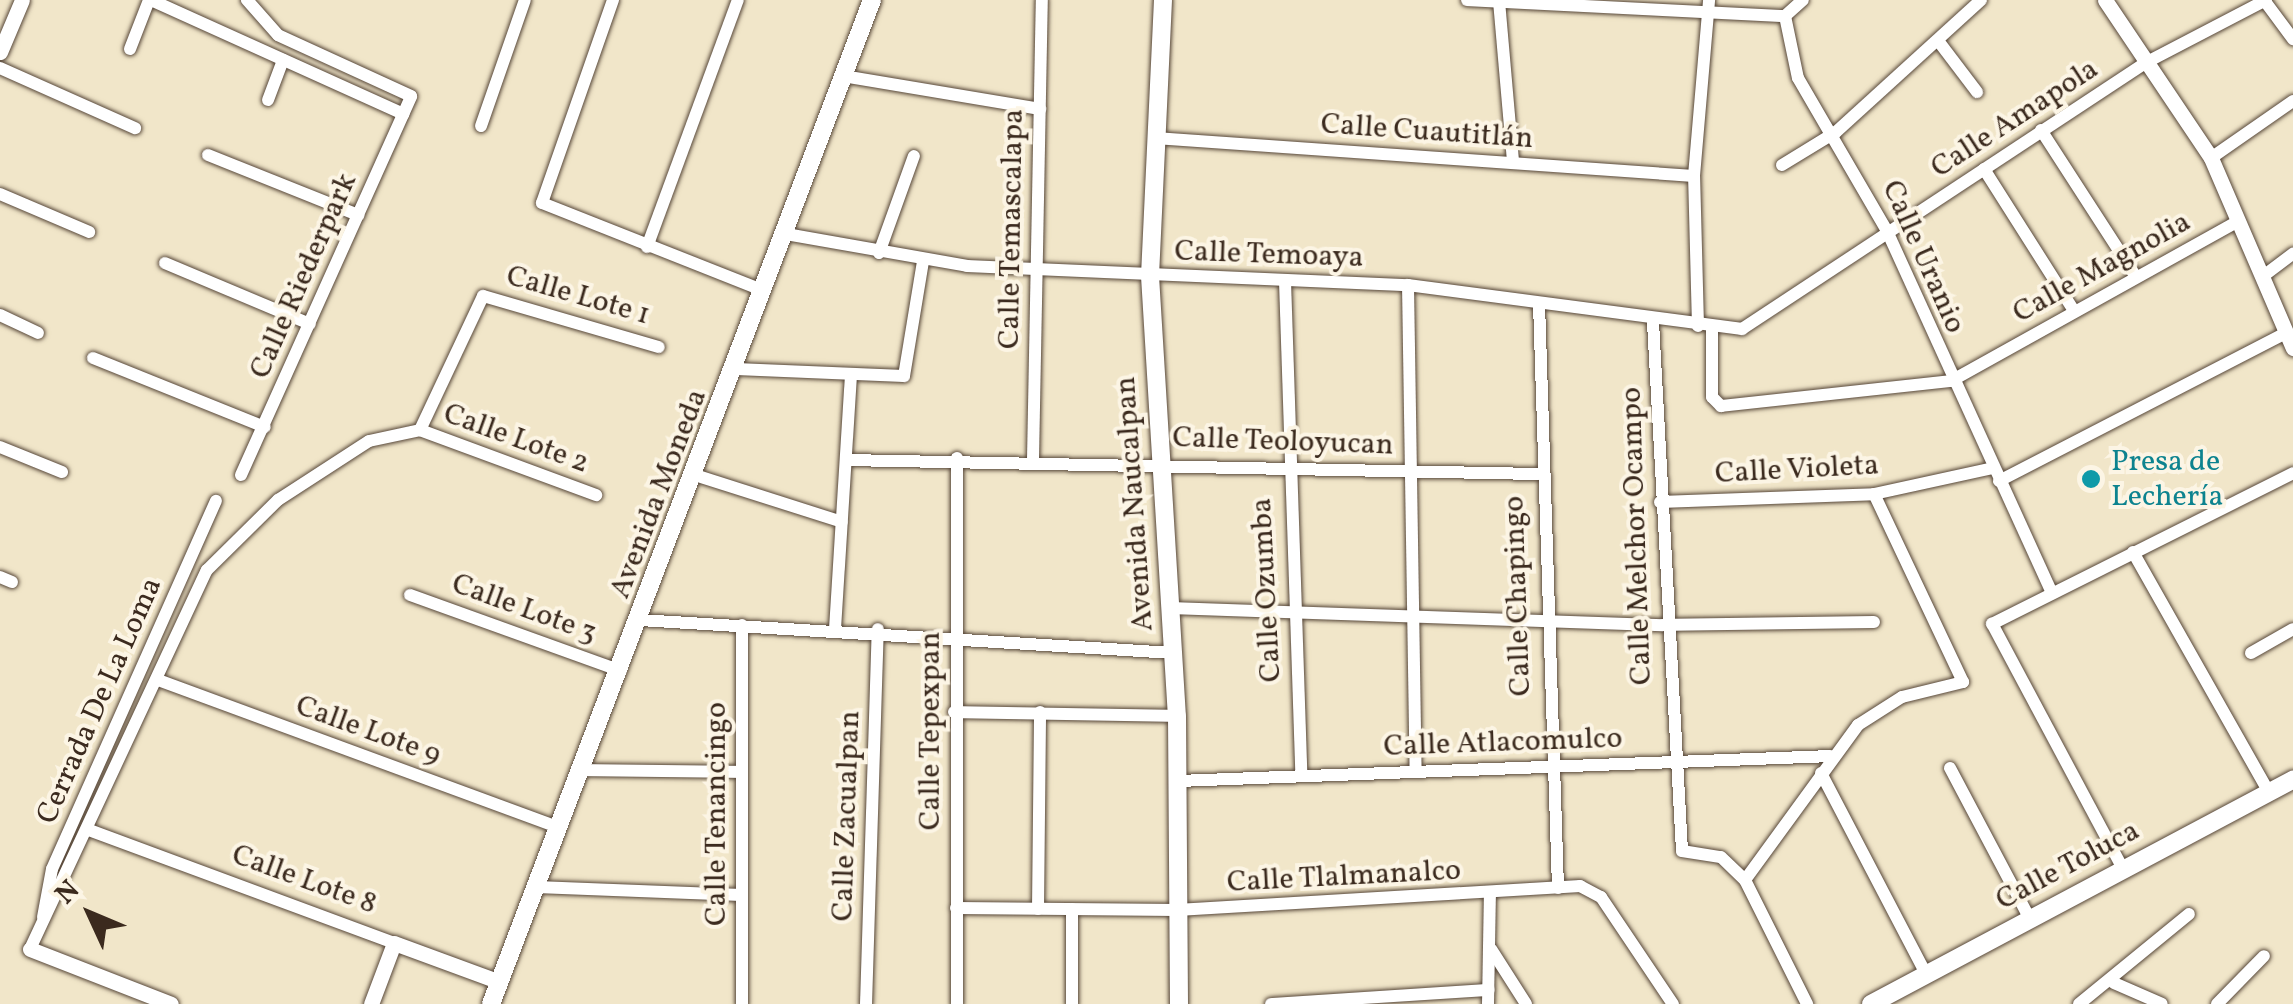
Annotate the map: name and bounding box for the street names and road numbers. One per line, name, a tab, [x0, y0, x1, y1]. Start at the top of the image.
street label: Calle Amapola	[1925, 52, 2105, 186]
street label: Calle Cuautitlán	[1320, 107, 1534, 157]
street label: Calle Temascalapa	[992, 108, 1032, 350]
street label: Calle Riederpark	[243, 168, 365, 384]
street label: Calle Uranio	[1873, 175, 1973, 339]
street label: Calle Magnolia	[2007, 204, 2197, 332]
street label: Calle Temoaya	[1173, 234, 1365, 276]
street label: Calle Lote 1	[502, 258, 654, 334]
street label: Avenida Naucalpan	[1108, 375, 1162, 633]
street label: Avenida Moneda	[603, 384, 715, 604]
street label: Calle Melchor Ocampo	[1614, 386, 1660, 686]
street label: Calle Lote 2	[438, 396, 594, 482]
street label: Calle Teoloyucan	[1171, 420, 1395, 464]
street label: Calle Violeta	[1714, 448, 1880, 492]
street label: Calle Chapingo	[1497, 495, 1539, 697]
street label: Calle Ozumba	[1244, 497, 1290, 683]
street label: Calle Lote 3	[447, 566, 601, 652]
street label: Cerrada De La Loma	[29, 572, 171, 830]
street label: Calle Tepexpan	[913, 631, 949, 831]
street label: Calle Lote 9	[291, 688, 445, 774]
street label: Calle Tenancingo	[699, 702, 735, 926]
street label: Calle Zacualpan	[825, 710, 869, 922]
street label: Calle Atlacomulco	[1383, 721, 1623, 765]
street label: Calle Toluca	[1990, 813, 2146, 919]
street label: Calle Lote 8	[227, 837, 381, 923]
street label: Calle Tlalmanalco	[1226, 853, 1462, 901]

